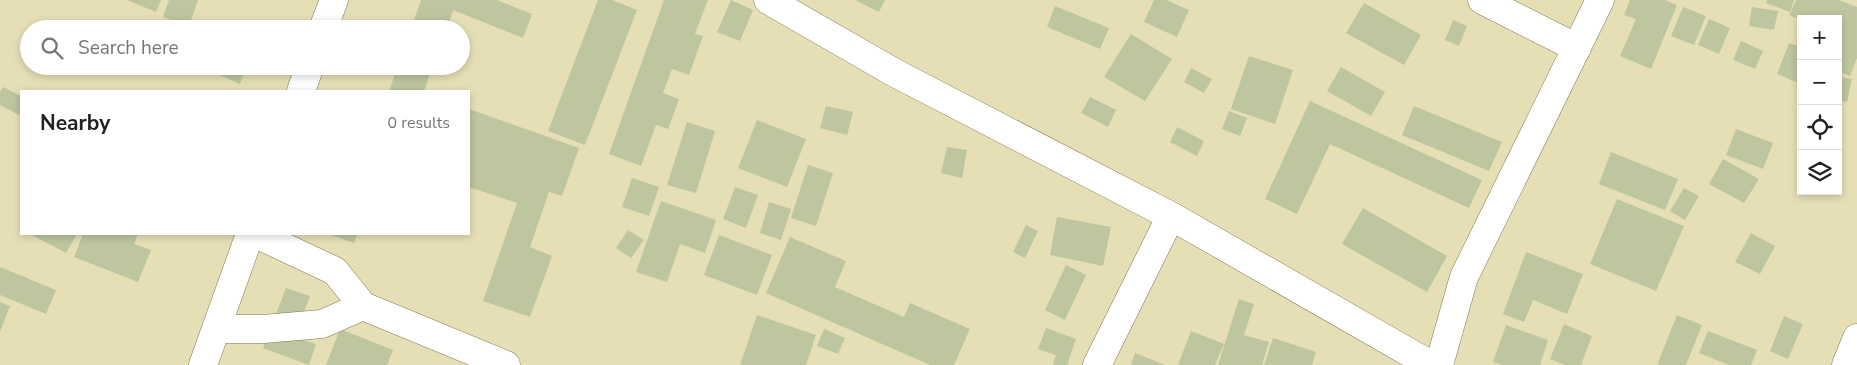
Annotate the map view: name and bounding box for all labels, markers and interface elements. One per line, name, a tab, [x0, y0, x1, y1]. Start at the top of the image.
map controls	[1797, 15, 1842, 195]
button: +	[1797, 15, 1842, 60]
search box	[20, 20, 470, 75]
icon: search	[38, 34, 66, 62]
text: Search here	[78, 35, 179, 61]
button: −	[1797, 60, 1842, 105]
button: locate	[1797, 105, 1842, 150]
text: Nearby	[40, 109, 110, 137]
text: 0 results	[388, 112, 450, 134]
button: layers	[1797, 150, 1842, 195]

